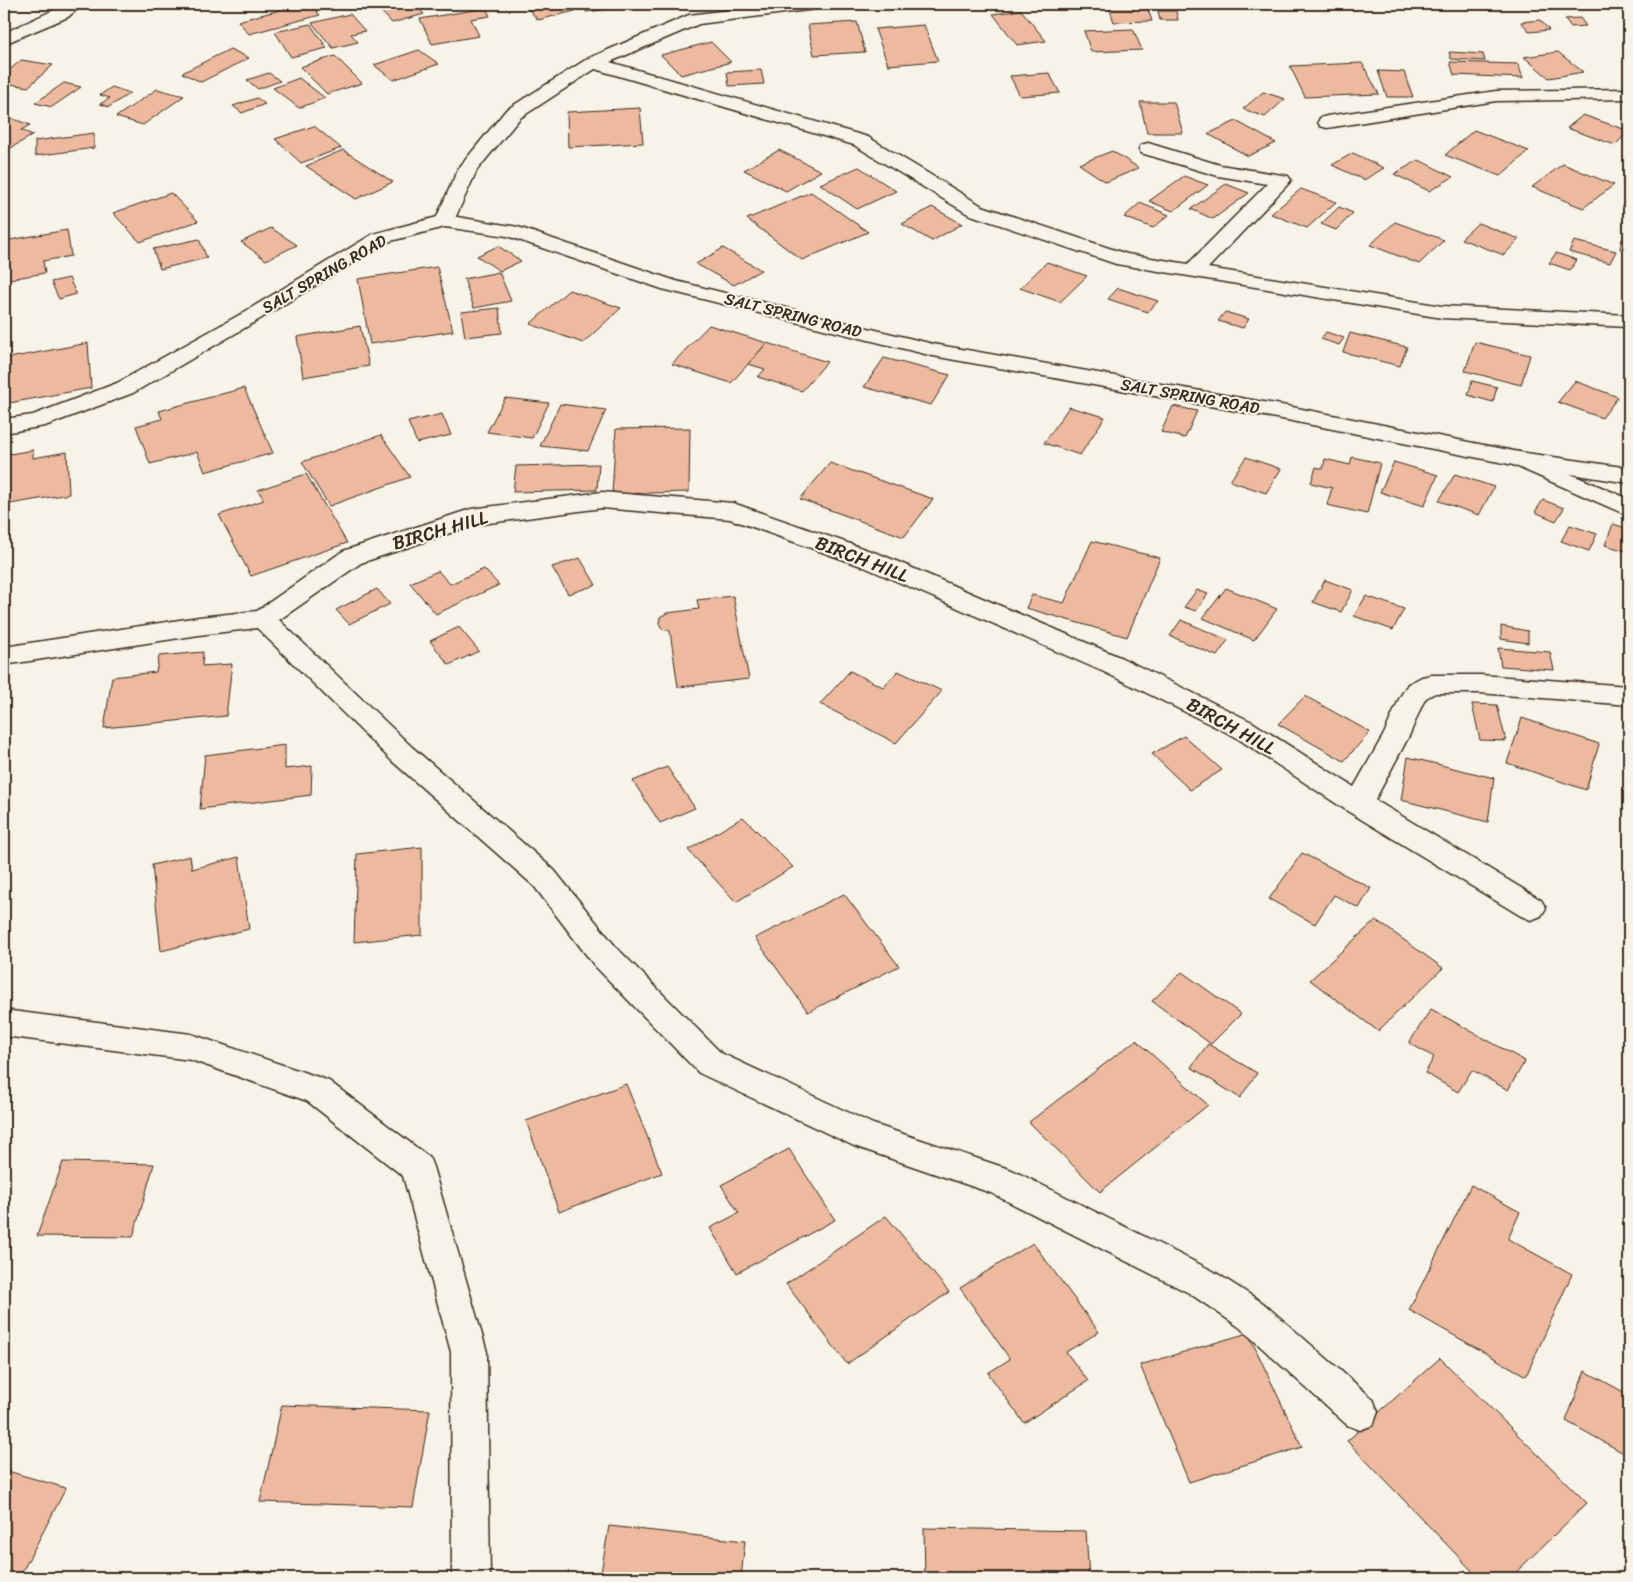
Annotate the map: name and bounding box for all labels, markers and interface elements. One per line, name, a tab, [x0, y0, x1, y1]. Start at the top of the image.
street label: SALT SPRING ROAD	[256, 226, 392, 322]
street label: SALT SPRING ROAD	[721, 284, 865, 346]
street label: SALT SPRING ROAD	[1118, 370, 1262, 423]
street label: BIRCH HILL	[389, 501, 492, 559]
street label: BIRCH HILL	[810, 526, 914, 592]
street label: BIRCH HILL	[1180, 688, 1282, 764]

